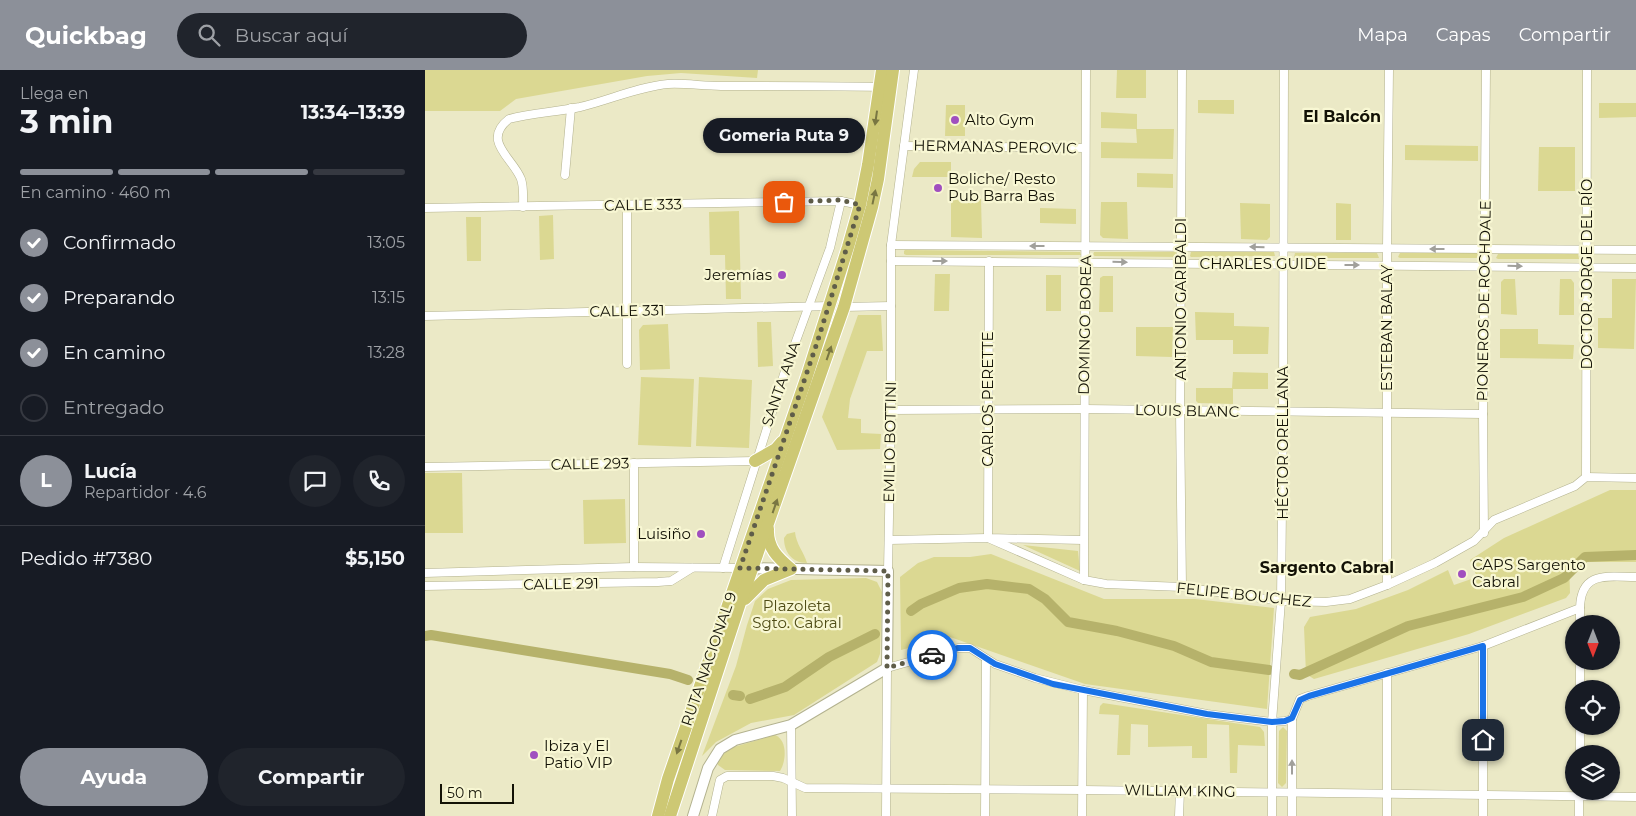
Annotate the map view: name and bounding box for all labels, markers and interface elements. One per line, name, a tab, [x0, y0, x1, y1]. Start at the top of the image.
search box	[177, 13, 527, 58]
text: Quickbag	[25, 21, 147, 50]
icon: search	[195, 21, 223, 49]
text: Buscar aquí	[235, 24, 348, 47]
text: Mapa	[1357, 24, 1408, 46]
text: Capas	[1436, 24, 1491, 46]
text: Compartir	[1519, 24, 1611, 46]
text: Llega en	[20, 84, 88, 103]
text: 13:34–13:39	[301, 101, 405, 124]
text: 3 min	[20, 102, 113, 141]
district label: El Balcón	[1303, 107, 1381, 126]
place label: Alto Gym	[965, 110, 1034, 129]
one-way arrow	[871, 111, 879, 127]
marker: Alto Gym	[949, 114, 961, 126]
callout: Gomeria Ruta 9	[703, 117, 865, 152]
text: Gomeria Ruta 9	[719, 126, 849, 145]
street label: HERMANAS PEROVIC	[913, 136, 1077, 157]
place label: Boliche/ Resto Pub Barra Bas	[948, 169, 1056, 205]
street label: DOCTOR JORGE DEL RÍO	[1577, 179, 1596, 369]
pin	[763, 181, 805, 223]
marker: Boliche/ Resto Pub Barra Bas	[932, 182, 944, 194]
text: En camino · 460 m	[20, 183, 171, 202]
icon: bag	[770, 188, 798, 216]
one-way arrow	[870, 189, 878, 204]
street label: CALLE 333	[604, 194, 682, 215]
street label: PIONEROS DE ROCHDALE	[1472, 200, 1495, 402]
street label: ANTONIO GARIBALDI	[1171, 218, 1190, 380]
icon: check	[20, 229, 48, 257]
text: Confirmado	[63, 231, 176, 254]
text: 13:05	[367, 233, 405, 252]
one-way arrow	[1029, 242, 1045, 250]
one-way arrow	[1248, 243, 1264, 251]
one-way arrow	[1428, 245, 1444, 253]
street label: CHARLES GUIDE	[1200, 254, 1326, 273]
street label: DOMINGO BOREA	[1074, 255, 1095, 395]
one-way arrow	[932, 257, 948, 265]
one-way arrow	[1112, 258, 1128, 266]
one-way arrow	[1344, 261, 1360, 269]
one-way arrow	[1507, 263, 1523, 271]
street label: ESTEBAN BALAY	[1377, 264, 1396, 391]
place label: Jeremías	[703, 265, 772, 284]
marker: Jeremías	[776, 269, 788, 281]
icon: check	[20, 284, 48, 312]
text: Preparando	[63, 286, 175, 309]
text: 13:15	[372, 288, 405, 307]
street label: CALLE 331	[589, 300, 665, 321]
street label: CARLOS PERETTE	[978, 331, 997, 467]
icon: check	[20, 339, 48, 367]
street label: SANTA ANA	[757, 339, 804, 429]
text: En camino	[63, 341, 165, 364]
text: 13:28	[368, 343, 405, 362]
one-way arrow	[825, 345, 833, 360]
street label: HÉCTOR ORELLANA	[1273, 366, 1292, 520]
street label: EMILIO BOTTINI	[879, 381, 900, 503]
text: Entregado	[63, 396, 164, 419]
street label: LOUIS BLANC	[1135, 400, 1240, 421]
street label: CALLE 293	[550, 453, 630, 474]
button: chat	[289, 455, 341, 507]
button: phone	[353, 455, 405, 507]
text: Lucía	[84, 460, 137, 483]
text: L	[40, 469, 52, 492]
text: Repartidor · 4.6	[84, 483, 207, 502]
one-way arrow	[772, 499, 779, 514]
place label: Luisiño	[637, 524, 691, 543]
marker: Luisiño	[695, 528, 707, 540]
text: Pedido #7380	[20, 547, 152, 570]
text: $5,150	[345, 547, 405, 570]
place label: CAPS Sargento Cabral	[1472, 555, 1586, 591]
district label: Sargento Cabral	[1260, 558, 1394, 577]
marker: CAPS Sargento Cabral	[1456, 568, 1468, 580]
street label: CALLE 291	[523, 573, 599, 594]
street label: FELIPE BOUCHEZ	[1175, 578, 1313, 611]
street label: RUTA NACIONAL 9	[677, 589, 740, 728]
park label: Plazoleta Sgto. Cabral	[752, 596, 842, 632]
north arrow	[1565, 615, 1620, 670]
map controls	[1565, 615, 1620, 800]
courier	[907, 630, 957, 680]
icon: car	[918, 641, 946, 669]
button: locate	[1565, 680, 1620, 735]
pin	[1462, 719, 1504, 761]
icon: home	[1469, 726, 1497, 754]
place label: Ibiza y El Patio VIP	[544, 736, 612, 772]
one-way arrow	[675, 739, 682, 754]
button: layers	[1565, 745, 1620, 800]
button: Ayuda	[20, 748, 208, 806]
button: Compartir	[218, 748, 405, 806]
marker: Ibiza y El Patio VIP	[528, 749, 540, 761]
one-way arrow	[1288, 759, 1296, 775]
street label: WILLIAM KING	[1124, 780, 1236, 801]
scale bar	[440, 781, 514, 804]
text: 50 m	[447, 784, 483, 802]

